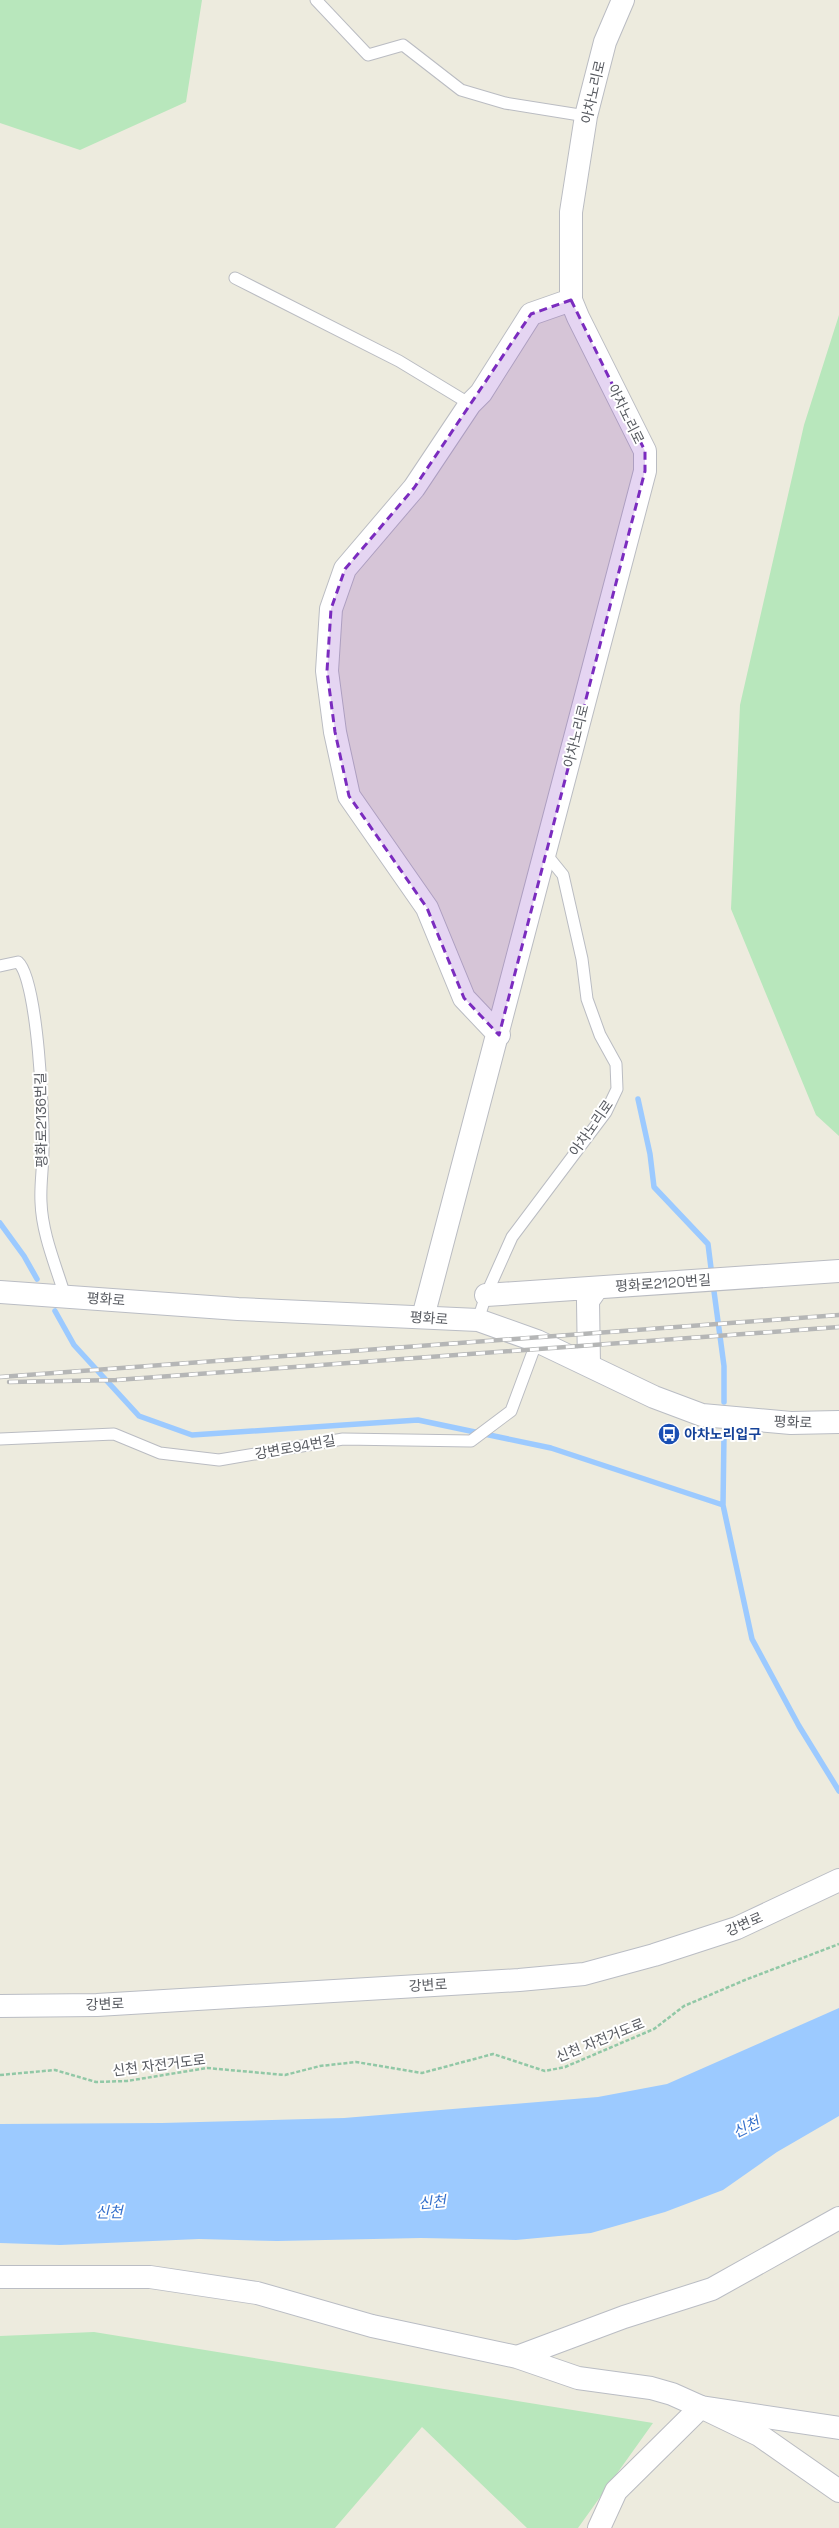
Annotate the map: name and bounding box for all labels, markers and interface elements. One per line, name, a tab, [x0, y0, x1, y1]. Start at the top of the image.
street label: 아차노리로	[577, 58, 609, 125]
street label: 아차노리로	[604, 381, 648, 447]
street label: 아차노리로	[559, 702, 593, 769]
street label: 평화로2136번길	[31, 1072, 51, 1168]
street label: 아차노리로	[565, 1096, 617, 1160]
street label: 평화로2120번길	[614, 1271, 712, 1295]
street label: 평화로	[86, 1289, 126, 1309]
street label: 평화로	[409, 1308, 449, 1328]
street label: 평화로	[773, 1412, 813, 1432]
bus stop icon: 아차노리입구	[656, 1421, 682, 1447]
place label: 아차노리입구	[684, 1425, 761, 1443]
street label: 강변로94번길	[253, 1431, 337, 1463]
street label: 강변로	[723, 1908, 765, 1940]
street label: 강변로	[408, 1975, 448, 1995]
street label: 강변로	[85, 1994, 125, 2014]
street label: 신천 자전거도로	[553, 2014, 647, 2066]
street label: 신천 자전거도로	[111, 2050, 207, 2080]
water label: 신천	[729, 2111, 765, 2142]
water label: 신천	[417, 2191, 449, 2213]
water label: 신천	[95, 2202, 125, 2222]

